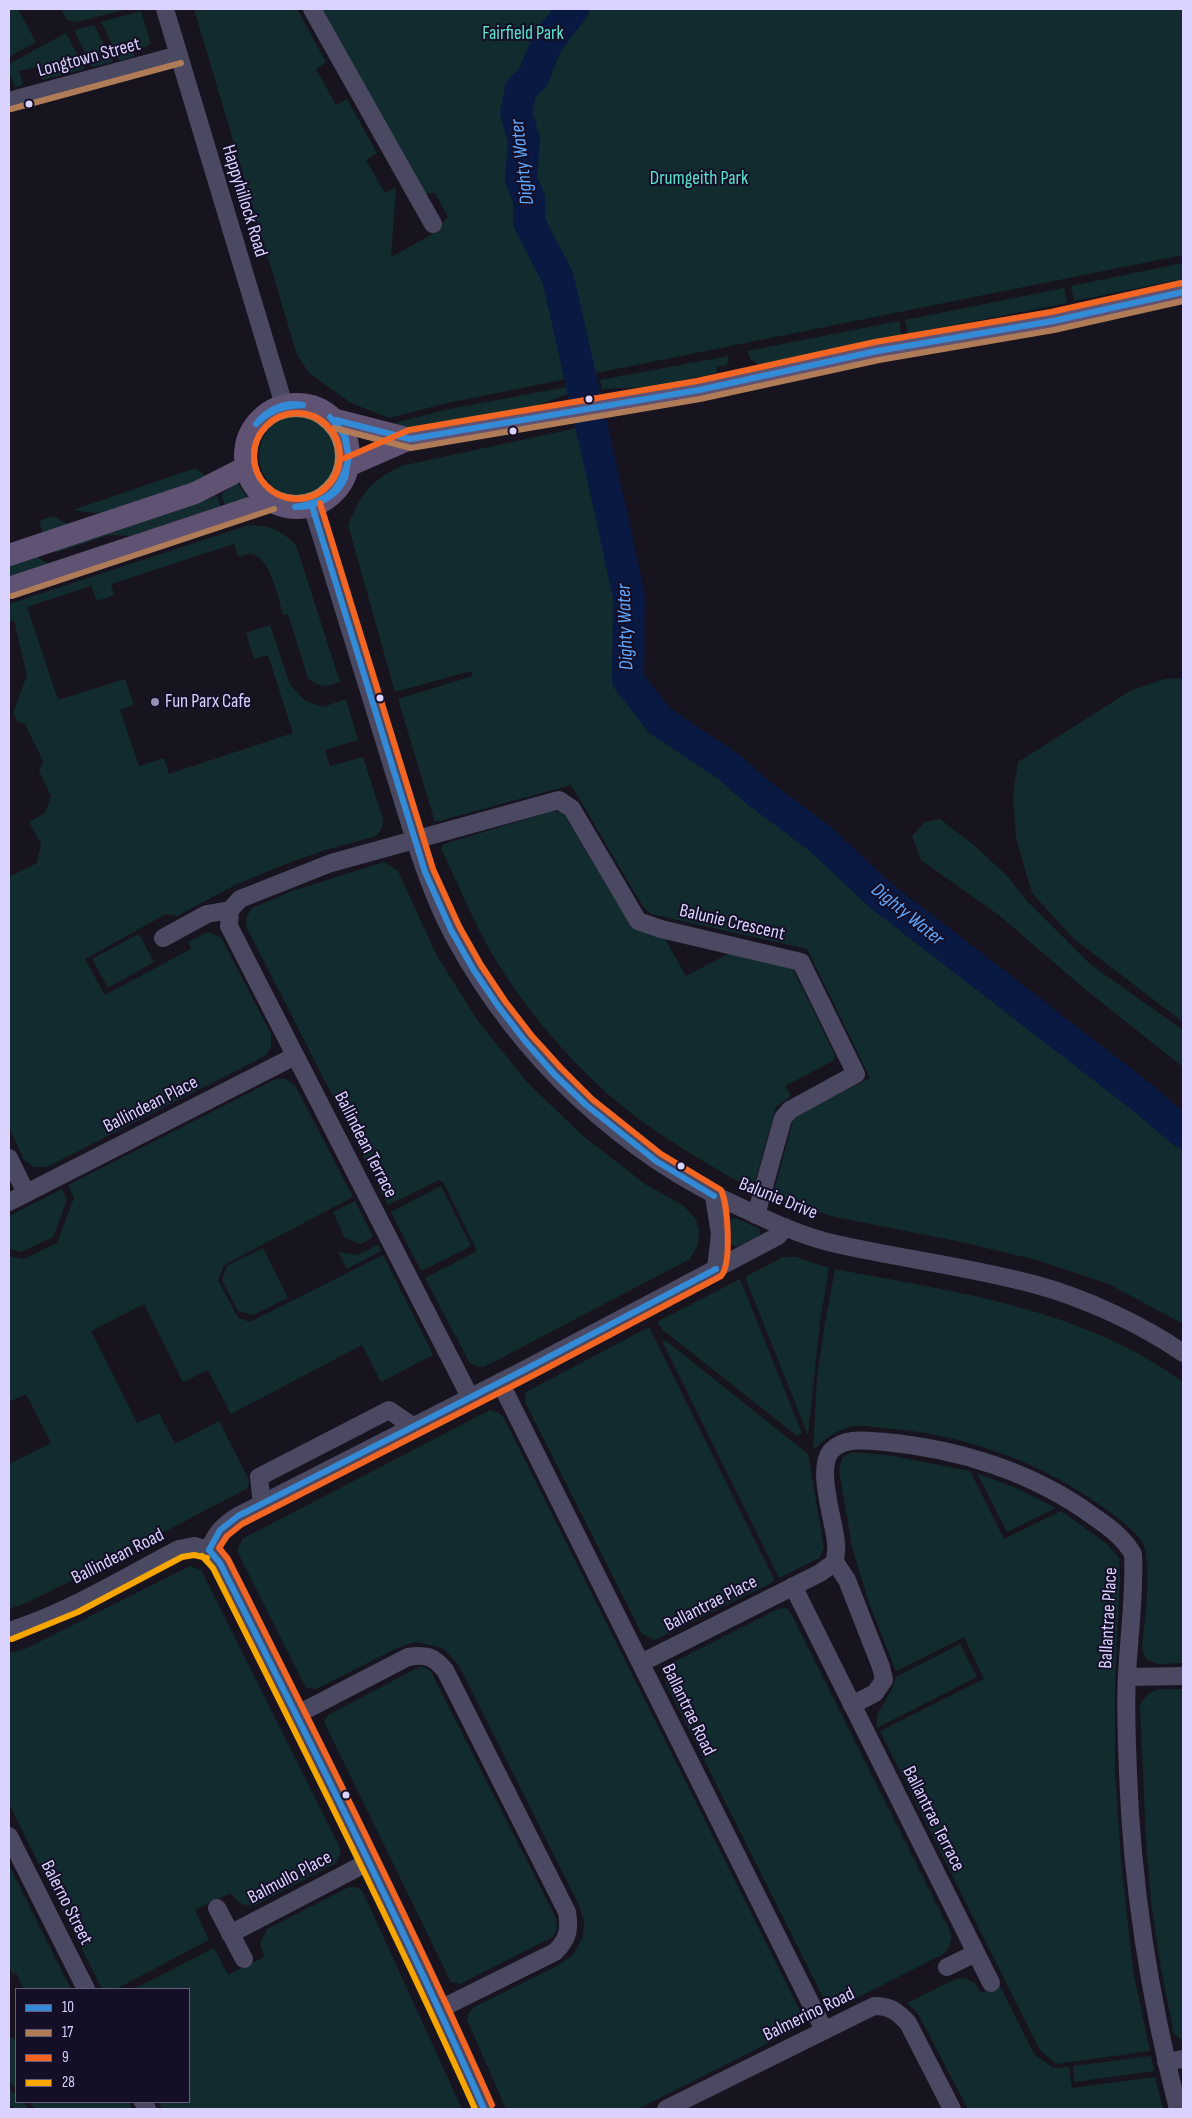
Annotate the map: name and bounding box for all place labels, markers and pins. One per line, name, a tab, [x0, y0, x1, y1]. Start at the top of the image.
unlabelled marker	[24, 99, 34, 109]
unlabelled marker	[584, 394, 594, 404]
unlabelled marker	[508, 426, 518, 436]
place label: Fun Parx Cafe	[165, 691, 251, 713]
unlabelled marker	[375, 693, 385, 703]
marker: Fun Parx Cafe	[149, 696, 161, 708]
unlabelled marker	[676, 1161, 686, 1171]
unlabelled marker	[341, 1790, 351, 1800]

